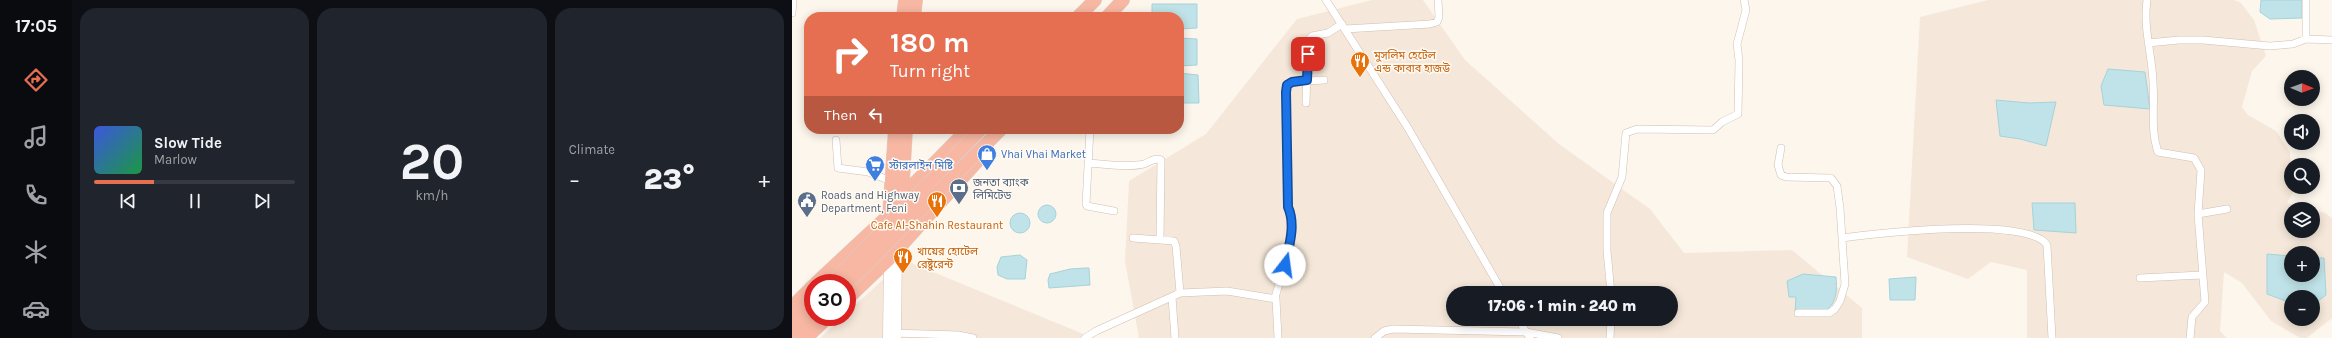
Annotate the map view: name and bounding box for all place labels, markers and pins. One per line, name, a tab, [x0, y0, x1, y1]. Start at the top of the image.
pin	[1291, 37, 1325, 71]
place label: মুসলিম হেটেল এন্ড কাবাব হাজউ	[1373, 49, 1450, 75]
restaurant icon: মুসলিম হেটেল এন্ড কাবাব হাজউ	[1349, 50, 1371, 78]
shop icon: Vhai Vhai Market	[976, 143, 998, 171]
place label: Vhai Vhai Market	[1001, 148, 1086, 161]
supermarket icon: স্টারলাইন মিষ্টি	[864, 154, 886, 182]
place label: স্টারলাইন মিষ্টি	[888, 159, 953, 172]
place label: জনতা ব্যাংক লিমিটেড	[972, 176, 1029, 202]
bank icon: জনতা ব্যাংক লিমিটেড	[948, 177, 970, 205]
place label: Roads and Highway Department, Feni	[821, 189, 919, 215]
public building icon: Roads and Highway Department, Feni	[796, 190, 818, 218]
restaurant icon: Cafe Al-Shahin Restaurant	[926, 190, 948, 218]
place label: Cafe Al-Shahin Restaurant	[871, 219, 1003, 232]
place label: খায়ের হোটেল রেষ্টুরেন্ট	[917, 245, 979, 271]
restaurant icon: খায়ের হোটেল রেষ্টুরেন্ট	[892, 246, 914, 274]

